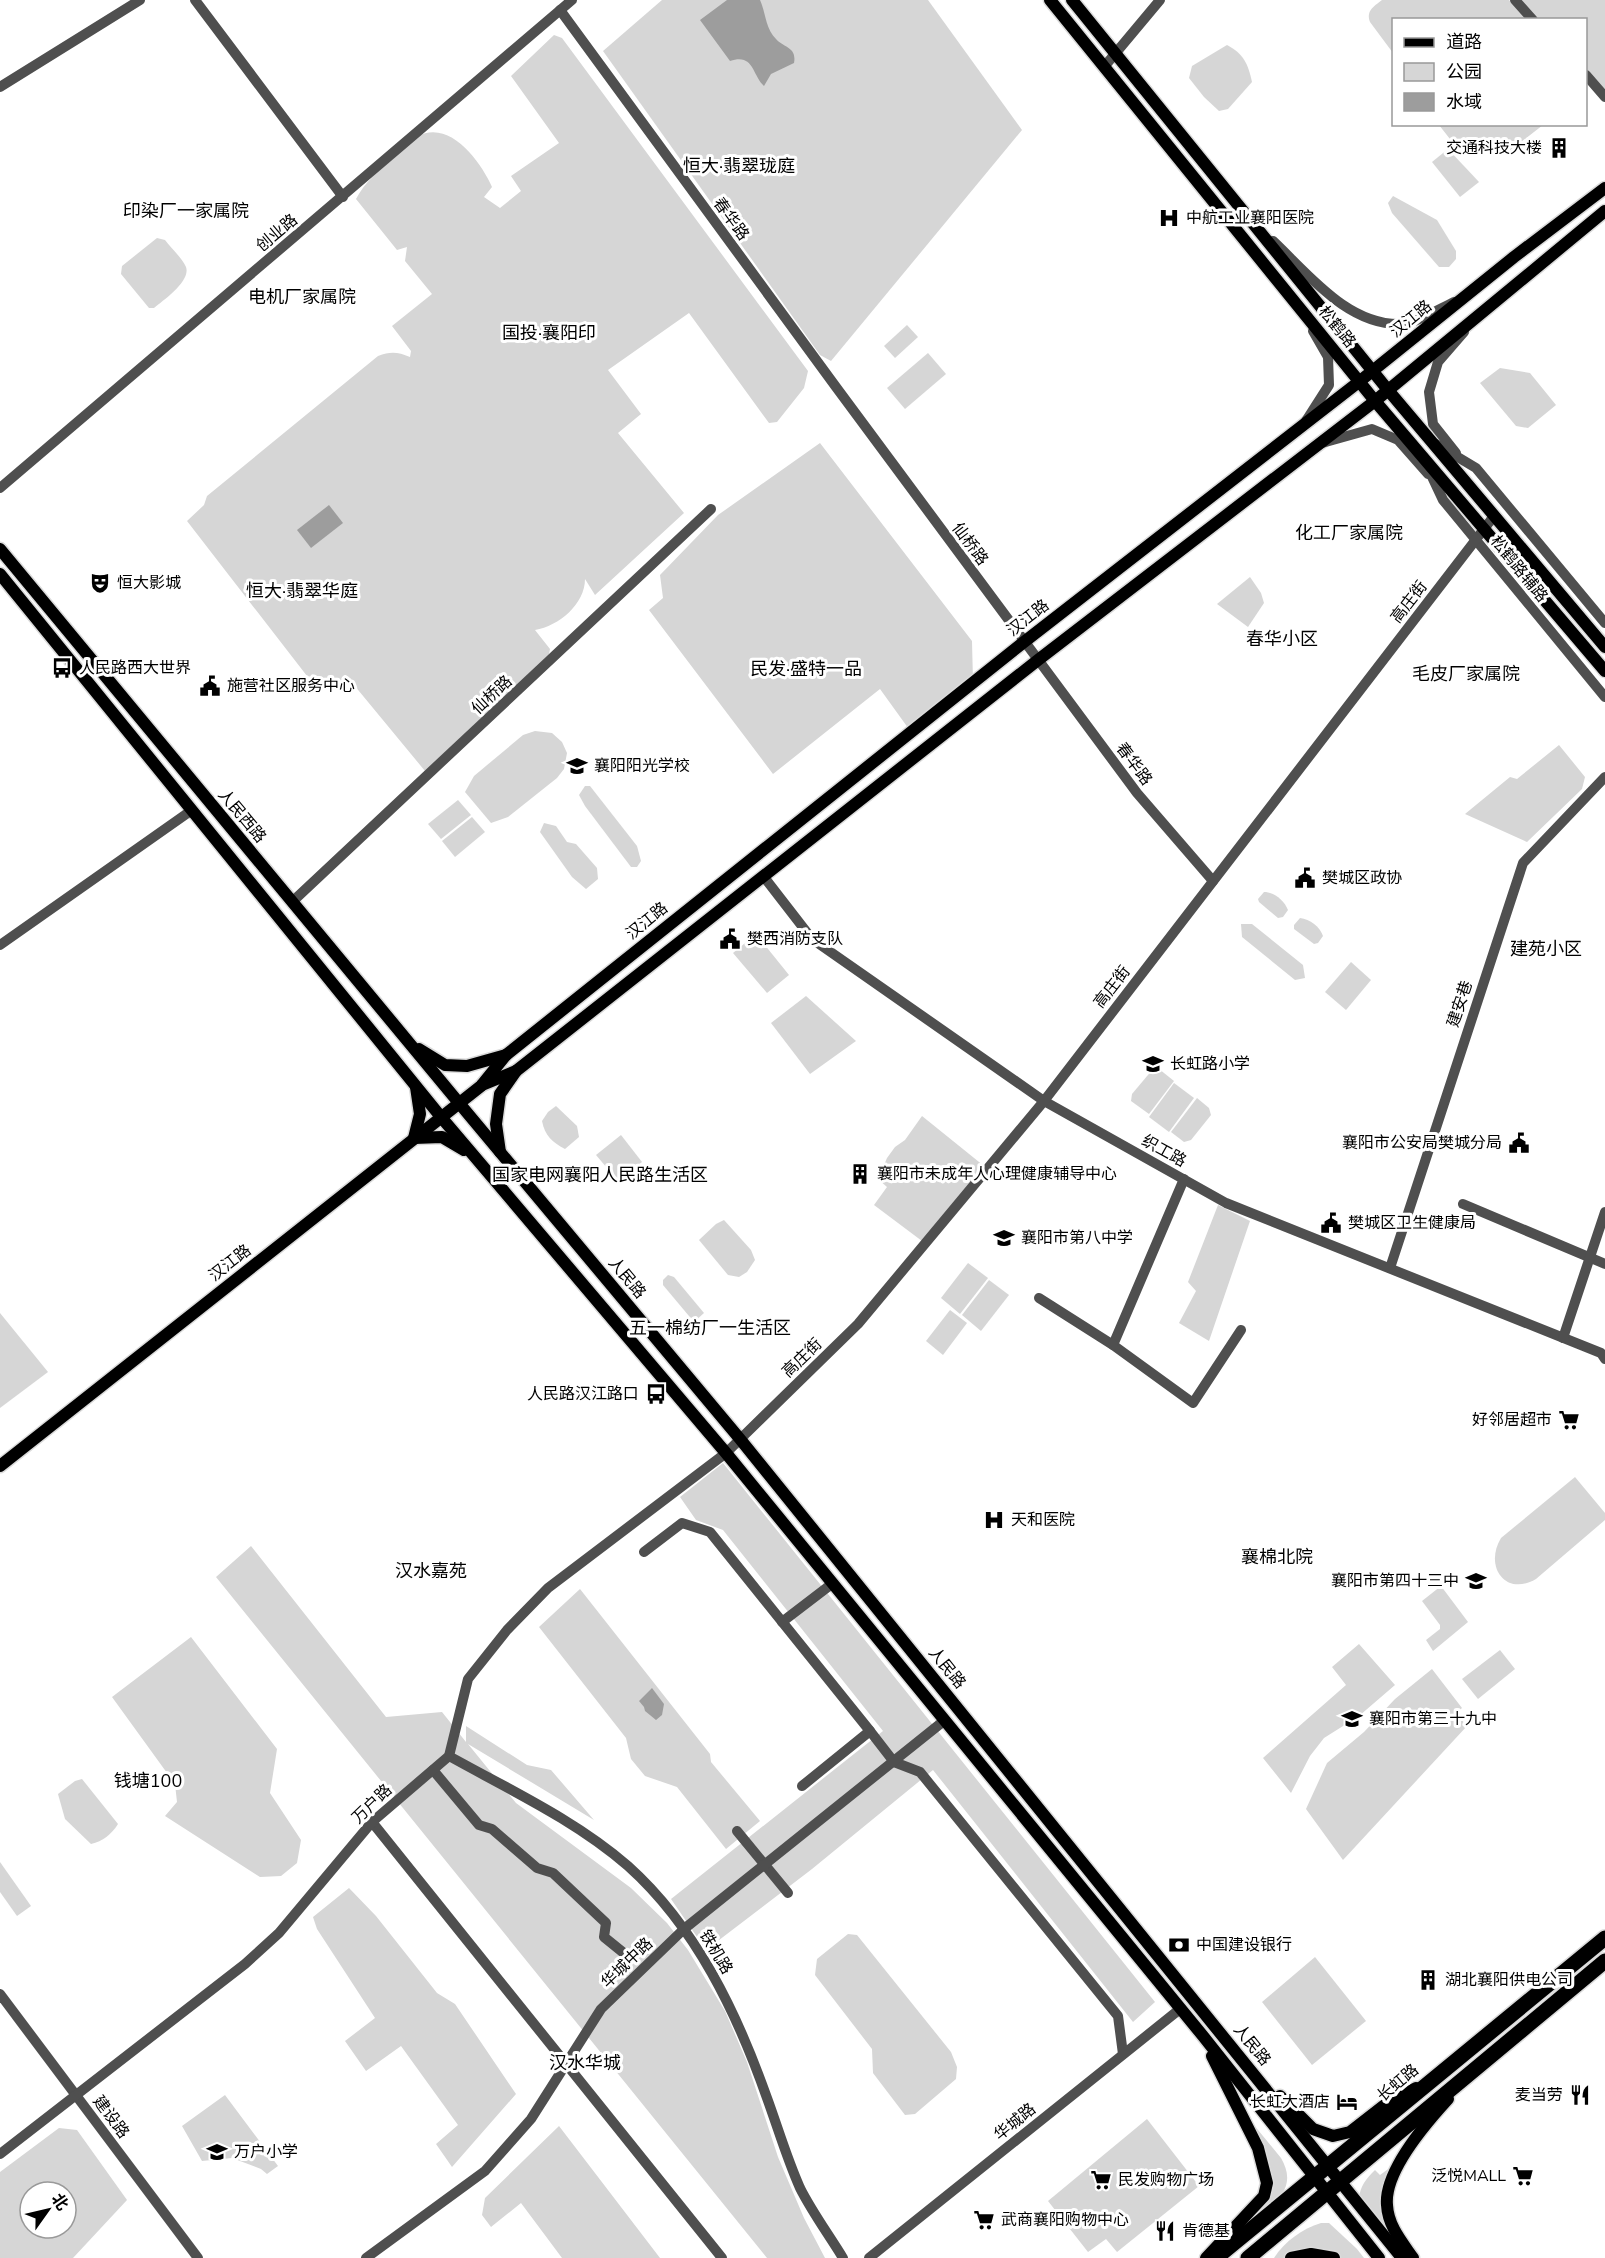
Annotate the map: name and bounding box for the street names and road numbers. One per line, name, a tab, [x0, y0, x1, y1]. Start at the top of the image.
street label: 春华路	[708, 193, 754, 245]
street label: 创业路	[252, 209, 302, 257]
street label: 汉江路	[1385, 295, 1437, 343]
street label: 松鹤路	[1313, 301, 1361, 353]
street label: 仙桥路	[947, 518, 993, 570]
street label: 松鹤路辅路	[1485, 531, 1553, 607]
street label: 高庄街	[1386, 576, 1432, 628]
street label: 汉江路	[1002, 595, 1054, 641]
street label: 仙桥路	[467, 671, 517, 719]
street label: 春华路	[1111, 738, 1157, 790]
street label: 人民西路	[213, 784, 271, 848]
street label: 汉江路	[621, 897, 673, 945]
street label: 高庄街	[1089, 961, 1135, 1013]
street label: 建安巷	[1442, 978, 1478, 1030]
street label: 织工路	[1138, 1130, 1190, 1172]
street label: 汉江路	[204, 1240, 256, 1286]
street label: 人民路	[603, 1253, 651, 1303]
street label: 高庄街	[777, 1333, 827, 1383]
street label: 人民路	[923, 1642, 971, 1694]
street label: 万户路	[347, 1779, 397, 1829]
street label: 铁机路	[694, 1926, 738, 1978]
street label: 华城中路	[596, 1933, 658, 1993]
street label: 人民路	[1228, 2019, 1276, 2071]
street label: 长虹路	[1373, 2059, 1423, 2107]
street label: 建设路	[88, 2091, 134, 2143]
street label: 华城路	[989, 2098, 1041, 2146]

